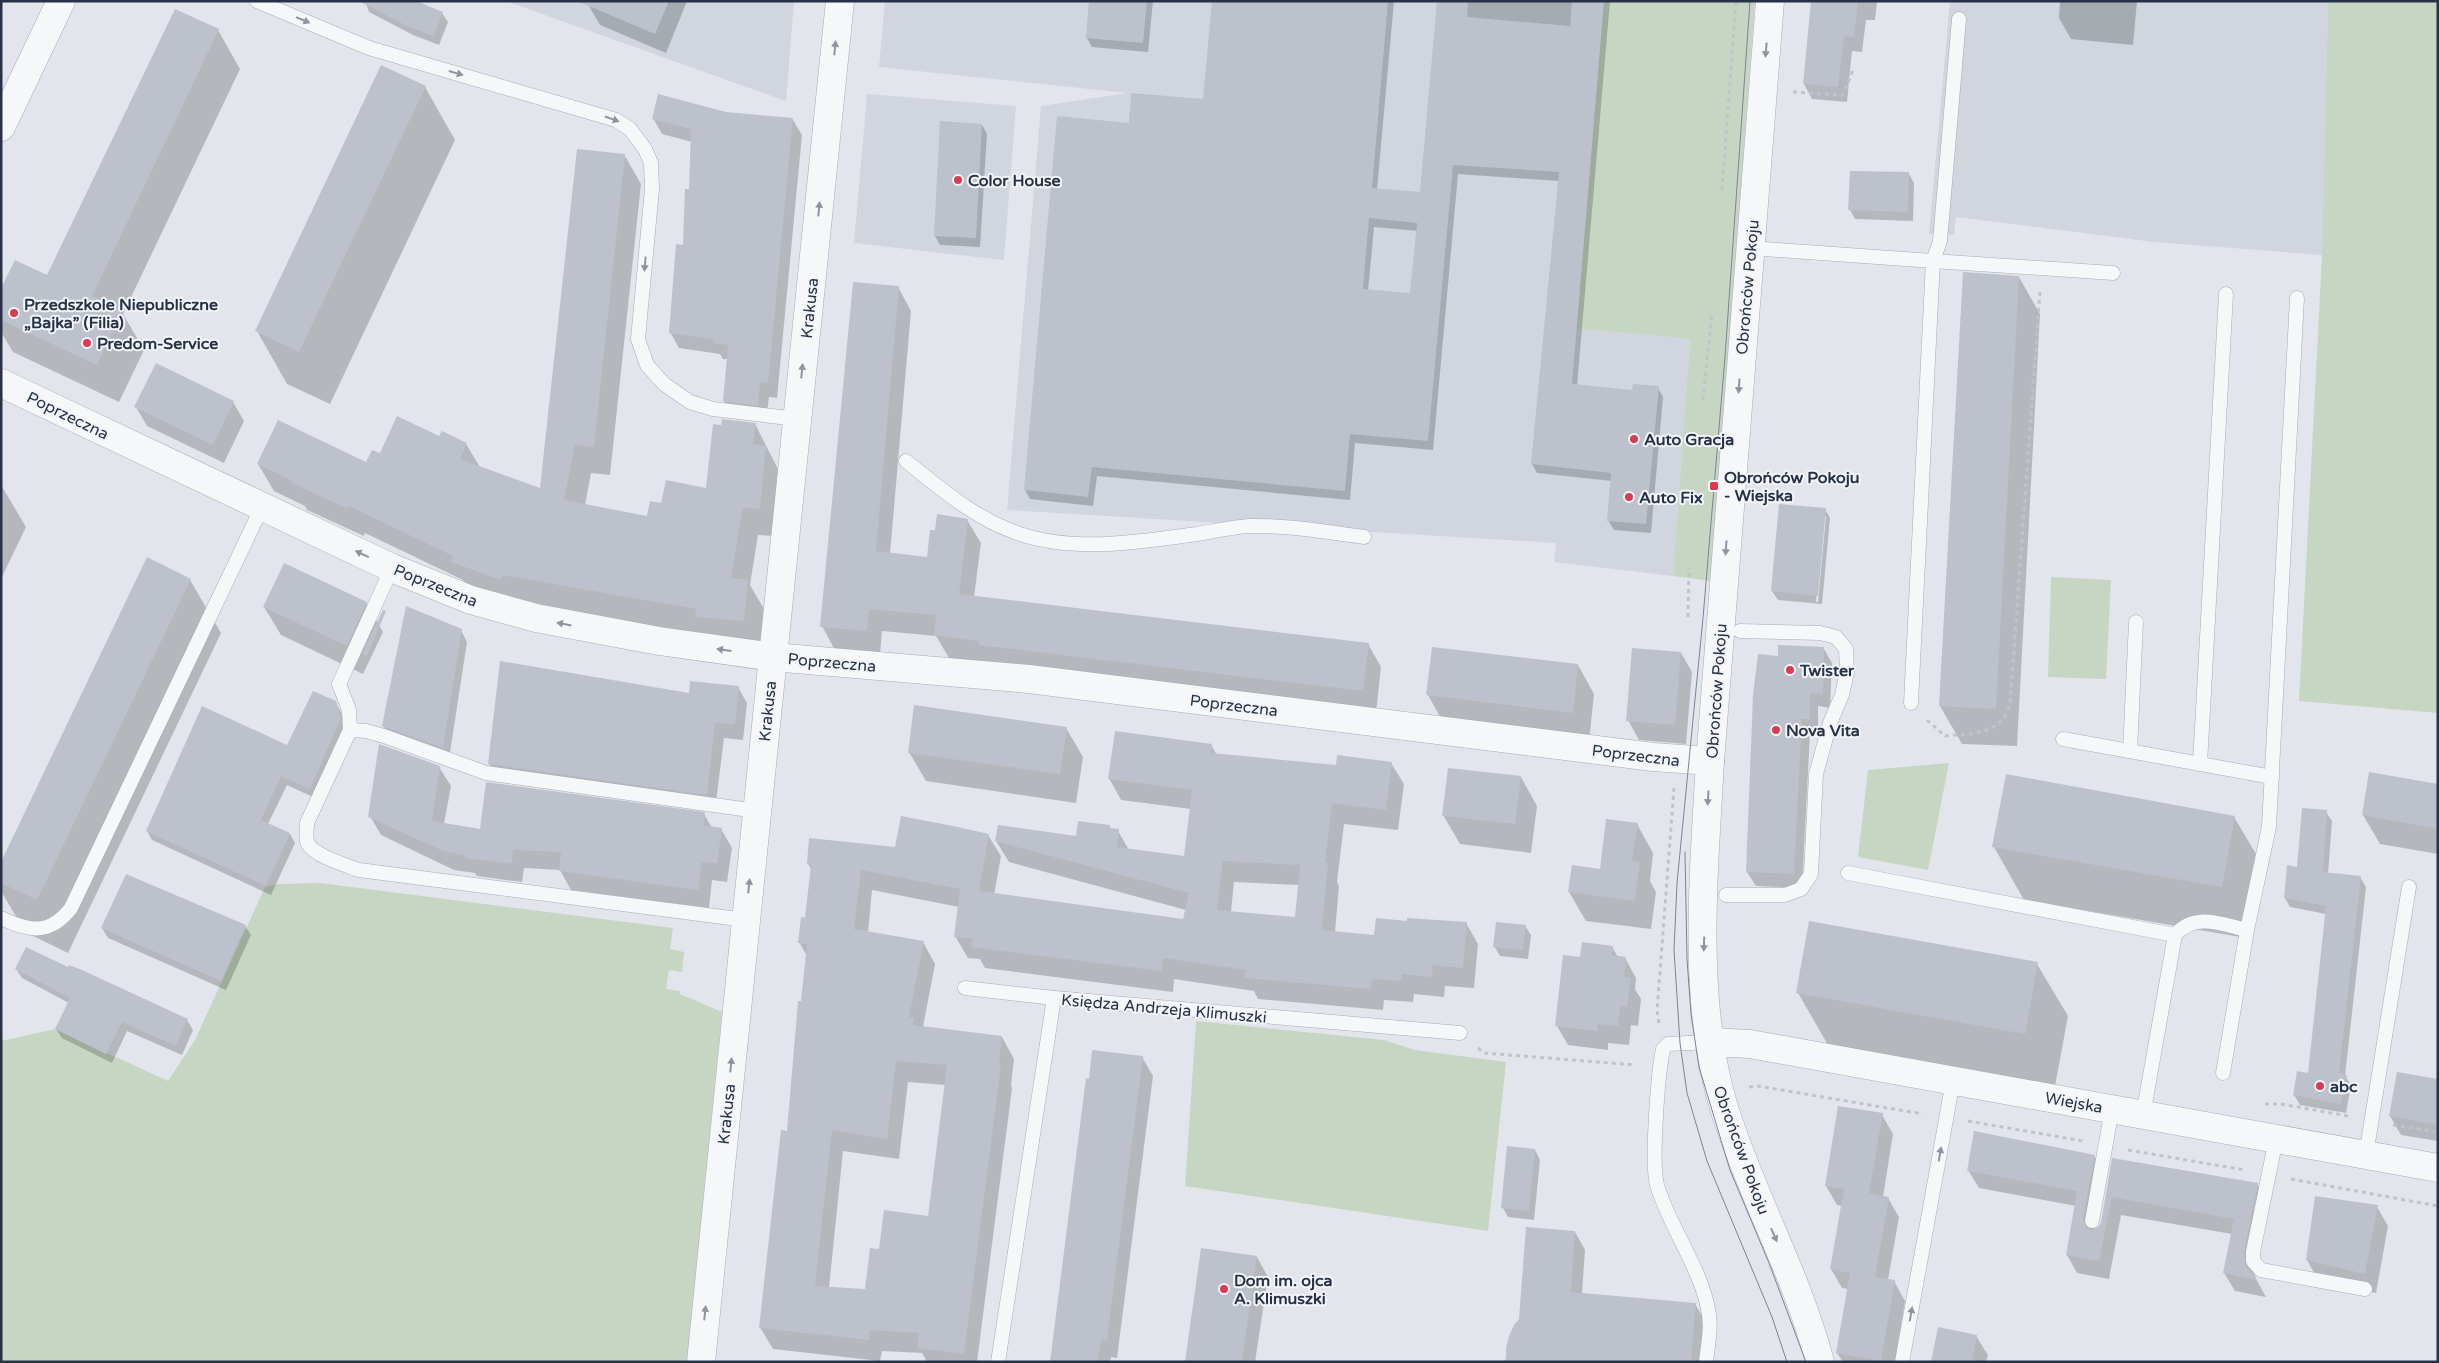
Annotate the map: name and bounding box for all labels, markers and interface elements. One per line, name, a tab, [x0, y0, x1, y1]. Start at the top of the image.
one-way arrow	[295, 17, 310, 24]
one-way arrow	[831, 39, 839, 55]
one-way arrow	[1762, 42, 1770, 58]
one-way arrow	[448, 70, 463, 78]
one-way arrow	[604, 116, 619, 123]
place label: Color House	[968, 171, 1061, 191]
marker: Color House	[952, 174, 964, 186]
one-way arrow	[815, 201, 823, 217]
street label: Obrońców Pokoju	[1732, 219, 1764, 355]
one-way arrow	[641, 256, 649, 272]
street label: Krakusa	[797, 277, 823, 339]
place label: Przedszkole Niepubliczne „Bajka” (Filia)	[24, 295, 218, 333]
marker: Przedszkole Niepubliczne „Bajka” (Filia)	[8, 307, 20, 319]
place label: Predom-Service	[97, 334, 218, 354]
marker: Predom-Service	[81, 337, 93, 349]
one-way arrow	[798, 363, 806, 379]
one-way arrow	[1734, 379, 1742, 395]
street label: Poprzeczna	[23, 387, 112, 444]
place label: Auto Gracja	[1644, 430, 1734, 450]
marker: Auto Gracja	[1628, 433, 1640, 445]
place label: Obrońców Pokoju - Wiejska	[1724, 468, 1860, 506]
marker: Obrońców Pokoju - Wiejska	[1708, 480, 1720, 492]
place label: Auto Fix	[1639, 488, 1703, 508]
marker: Auto Fix	[1623, 491, 1635, 503]
one-way arrow	[1722, 541, 1730, 557]
one-way arrow	[355, 549, 369, 557]
street label: Poprzeczna	[391, 560, 481, 612]
one-way arrow	[557, 620, 572, 628]
street label: Obrońców Pokoju	[1702, 623, 1732, 759]
one-way arrow	[716, 646, 732, 654]
street label: Poprzeczna	[787, 649, 877, 677]
place label: Twister	[1799, 661, 1855, 681]
marker: Twister	[1784, 664, 1796, 676]
street label: Krakusa	[755, 680, 781, 742]
street label: Poprzeczna	[1189, 691, 1279, 721]
place label: Nova Vita	[1786, 721, 1860, 741]
marker: Nova Vita	[1770, 724, 1782, 736]
street label: Poprzeczna	[1591, 741, 1681, 771]
one-way arrow	[1704, 790, 1712, 806]
one-way arrow	[746, 877, 754, 893]
one-way arrow	[1699, 936, 1707, 952]
street label: Księdza Andrzeja Klimuszki	[1060, 990, 1267, 1028]
one-way arrow	[727, 1056, 735, 1072]
place label: abc	[2330, 1077, 2358, 1097]
marker: abc	[2314, 1080, 2326, 1092]
street label: Krakusa	[714, 1083, 740, 1145]
street label: Obrońców Pokoju	[1708, 1083, 1774, 1217]
street label: Wiejska	[2043, 1088, 2104, 1118]
one-way arrow	[1937, 1146, 1945, 1162]
one-way arrow	[1771, 1228, 1779, 1242]
place label: Dom im. ojca A. Klimuszki	[1234, 1271, 1333, 1309]
marker: Dom im. ojca A. Klimuszki	[1218, 1283, 1230, 1295]
one-way arrow	[701, 1305, 709, 1321]
one-way arrow	[1908, 1305, 1916, 1321]

